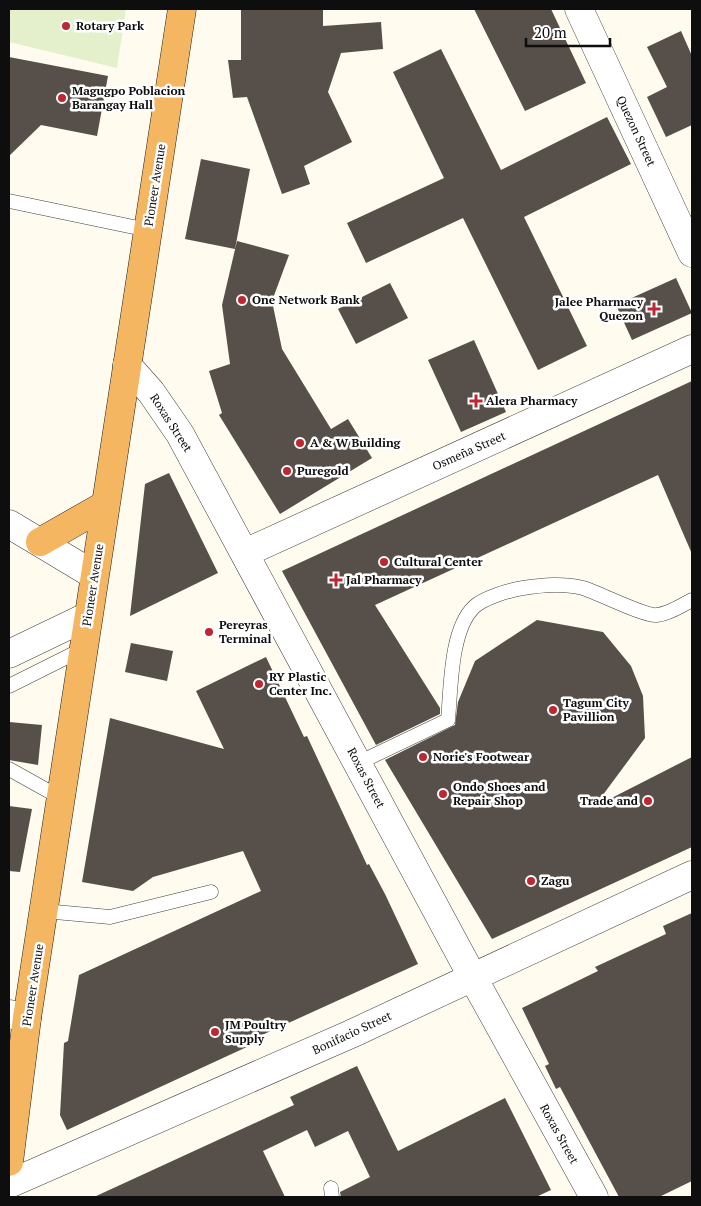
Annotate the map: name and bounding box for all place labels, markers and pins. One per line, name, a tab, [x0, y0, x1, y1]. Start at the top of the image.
place label: Rotary Park	[76, 18, 144, 33]
marker: Rotary Park	[60, 20, 72, 32]
place label: Magugpo Poblacion Barangay Hall	[72, 83, 186, 112]
marker: Magugpo Poblacion Barangay Hall	[56, 92, 68, 104]
place label: One Network Bank	[252, 292, 360, 307]
marker: One Network Bank	[236, 294, 248, 306]
place label: Jalee Pharmacy Quezon	[555, 294, 644, 323]
marker: Jalee Pharmacy Quezon	[647, 302, 661, 316]
place label: Alera Pharmacy	[486, 393, 578, 408]
marker: Alera Pharmacy	[470, 395, 482, 407]
place label: A & W Building	[310, 435, 401, 450]
marker: A & W Building	[294, 437, 306, 449]
place label: Puregold	[297, 463, 350, 478]
marker: Puregold	[281, 465, 293, 477]
place label: Cultural Center	[394, 554, 484, 569]
marker: Cultural Center	[378, 556, 390, 568]
place label: Jal Pharmacy	[346, 572, 422, 587]
marker: Jal Pharmacy	[330, 574, 342, 586]
place label: Pereyras Terminal	[219, 617, 271, 646]
marker: Pereyras Terminal	[203, 626, 215, 638]
place label: RY Plastic Center Inc.	[269, 669, 332, 698]
marker: RY Plastic Center Inc.	[253, 678, 265, 690]
place label: Tagum City Pavillion	[563, 695, 629, 724]
marker: Tagum City Pavillion	[547, 704, 559, 716]
place label: Norie's Footwear	[433, 749, 530, 764]
marker: Norie's Footwear	[417, 751, 429, 763]
place label: Ondo Shoes and Repair Shop	[453, 779, 546, 808]
marker: Ondo Shoes and Repair Shop	[437, 788, 449, 800]
place label: Trade and	[580, 793, 639, 808]
marker: Trade and	[642, 795, 654, 807]
place label: Zagu	[541, 873, 570, 888]
marker: Zagu	[525, 875, 537, 887]
place label: JM Poultry Supply	[225, 1017, 287, 1046]
marker: JM Poultry Supply	[209, 1026, 221, 1038]

